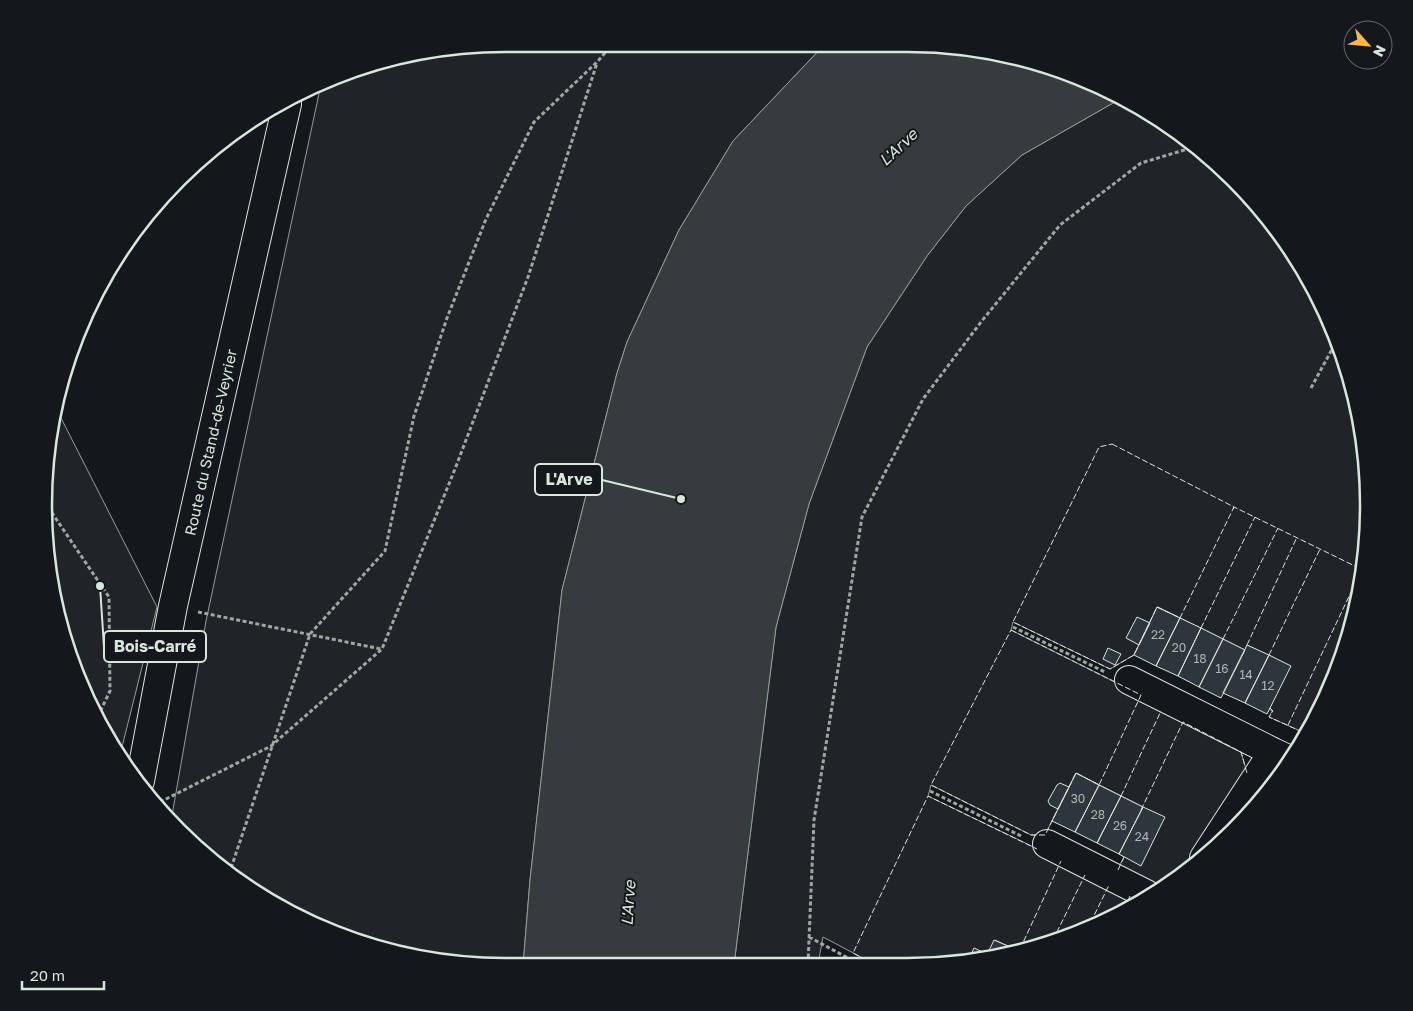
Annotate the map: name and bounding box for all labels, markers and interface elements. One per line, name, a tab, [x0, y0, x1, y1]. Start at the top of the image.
north arrow	[1343, 20, 1393, 70]
text: N	[1370, 43, 1390, 60]
water label: L'Arve	[875, 123, 923, 170]
street label: Route du Stand-de-Veyrier	[180, 347, 240, 537]
callout: L'Arve	[535, 464, 602, 495]
text: L'Arve	[545, 469, 593, 489]
house number: 22	[1151, 627, 1165, 642]
callout: Bois-Carré	[104, 631, 206, 662]
text: Bois-Carré	[114, 636, 196, 656]
house number: 20	[1172, 640, 1186, 655]
house number: 18	[1193, 651, 1207, 666]
house number: 16	[1215, 661, 1229, 676]
house number: 14	[1239, 667, 1253, 682]
house number: 12	[1262, 678, 1274, 693]
house number: 30	[1071, 791, 1085, 806]
house number: 28	[1091, 807, 1105, 822]
house number: 26	[1113, 818, 1127, 833]
house number: 24	[1135, 829, 1149, 844]
water label: L'Arve	[616, 878, 640, 926]
scale bar	[22, 958, 105, 990]
text: 20 m	[30, 966, 65, 984]

